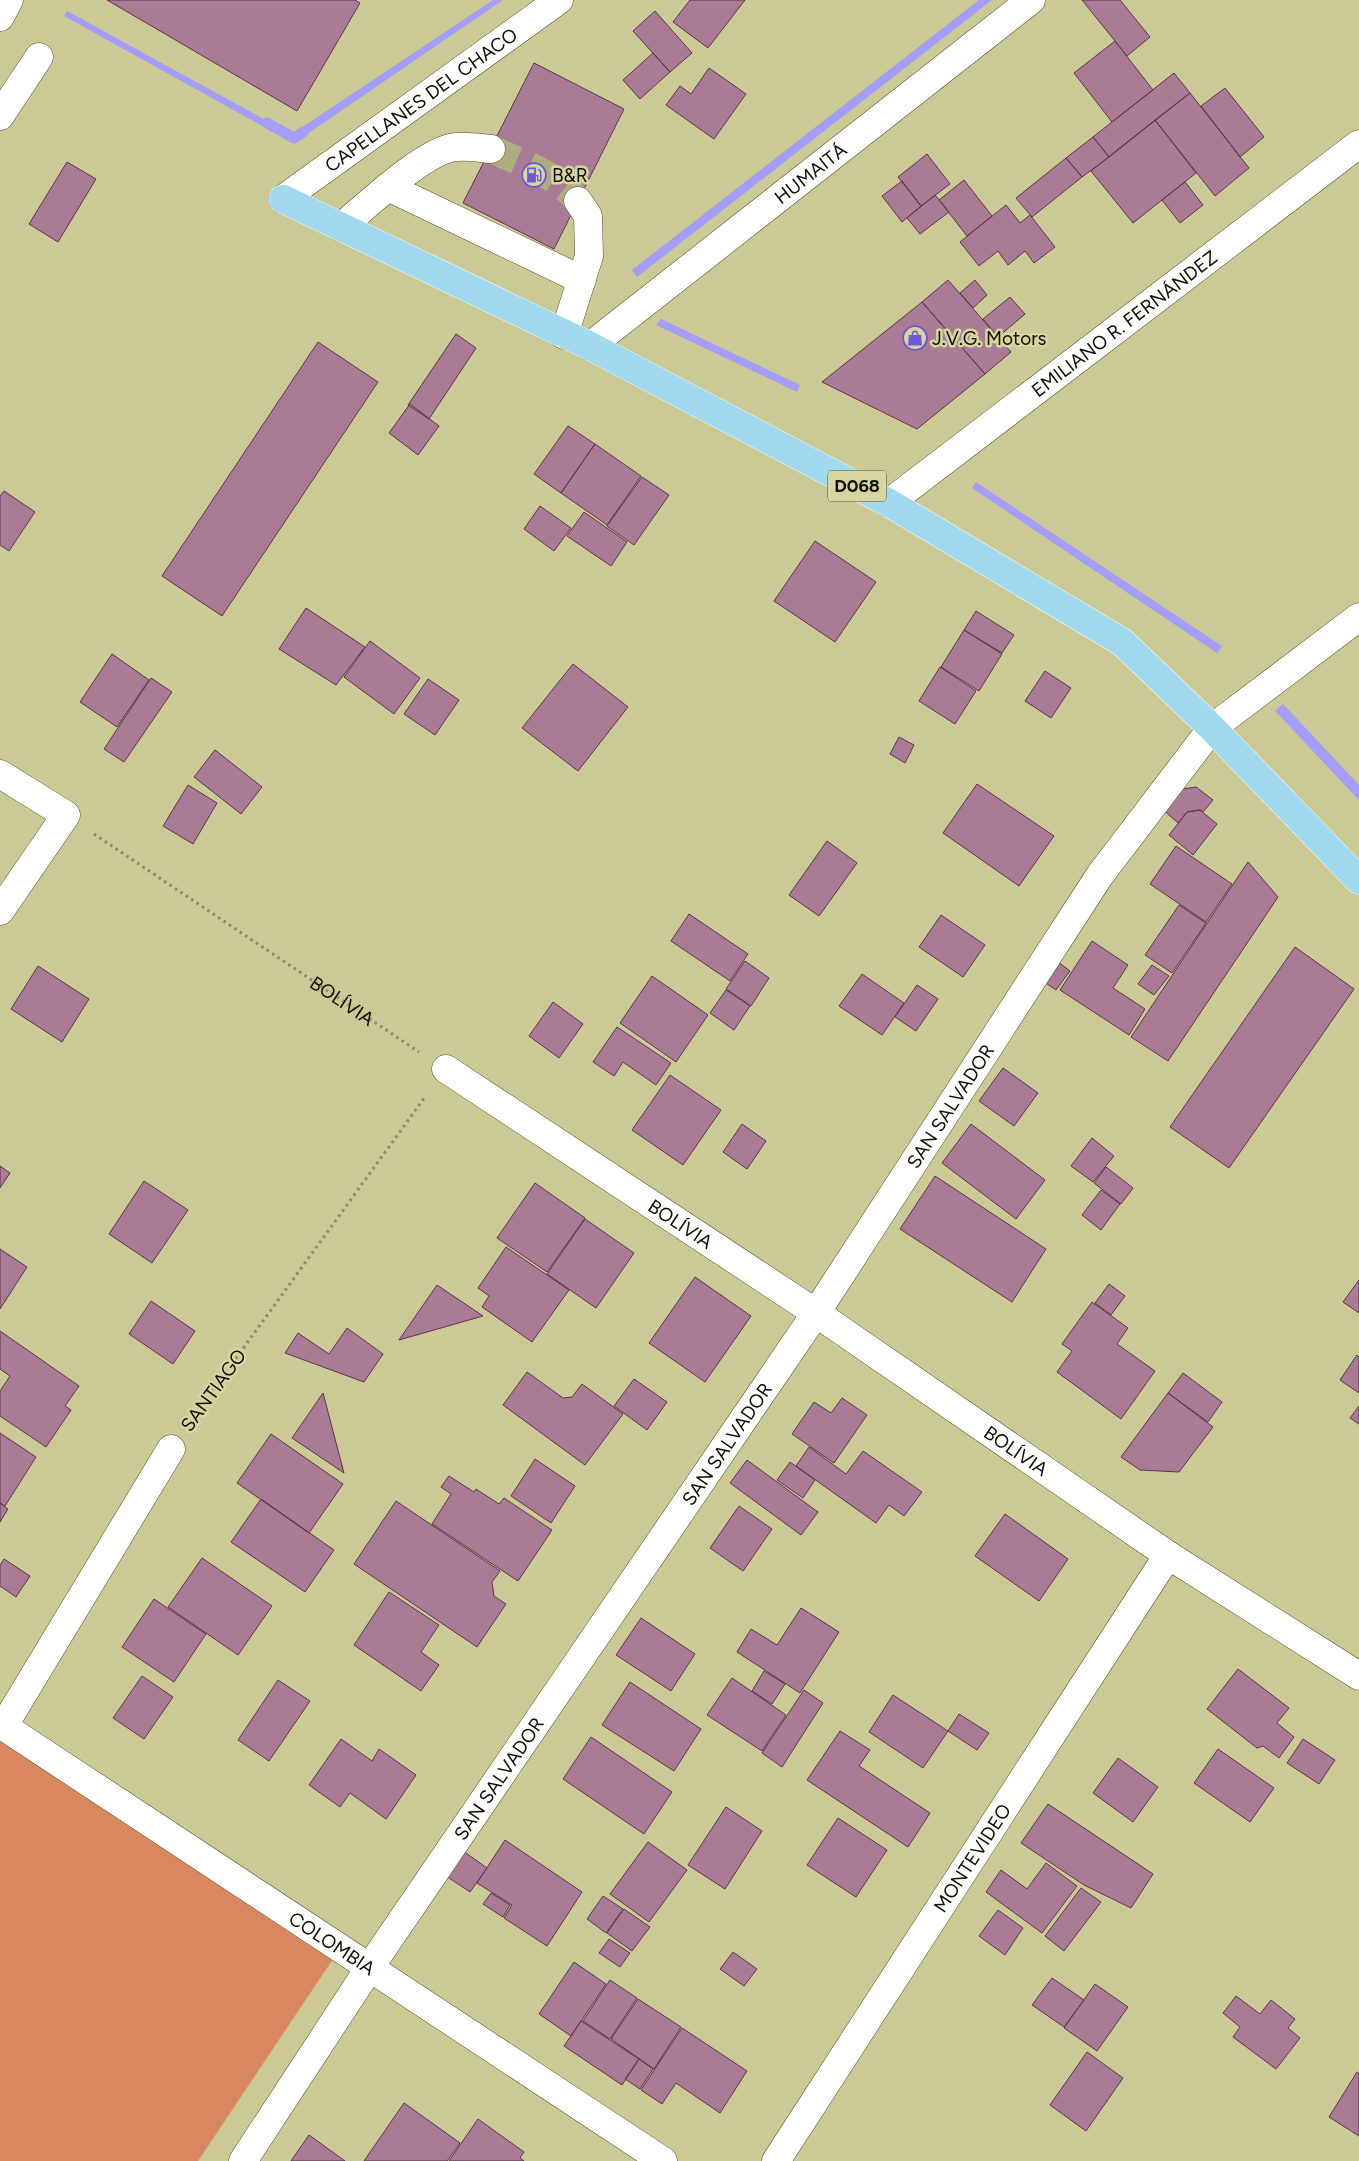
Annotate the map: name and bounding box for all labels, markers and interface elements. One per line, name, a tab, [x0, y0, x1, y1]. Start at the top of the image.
street label: CAPELLANES DEL CHACO	[321, 23, 522, 177]
street label: HUMAITÁ	[770, 138, 851, 209]
fuel station icon: B&R	[521, 162, 547, 188]
place label: B&R	[552, 164, 588, 187]
street label: EMILIANO R. FERNÁNDEZ	[1027, 246, 1222, 402]
shop icon: J.V.G. Motors	[902, 325, 928, 351]
place label: J.V.G. Motors	[932, 327, 1047, 350]
road number: D068	[828, 471, 886, 502]
street label: BOLÍVIA	[305, 971, 379, 1031]
street label: SAN SALVADOR	[902, 1040, 999, 1173]
street label: BOLÍVIA	[644, 1195, 717, 1254]
street label: SANTIAGO	[176, 1345, 251, 1436]
street label: SAN SALVADOR	[677, 1378, 777, 1510]
street label: BOLÍVIA	[979, 1421, 1052, 1481]
street label: SAN SALVADOR	[449, 1713, 549, 1845]
street label: MONTEVIDEO	[929, 1800, 1016, 1917]
street label: COLOMBIA	[285, 1907, 380, 1980]

